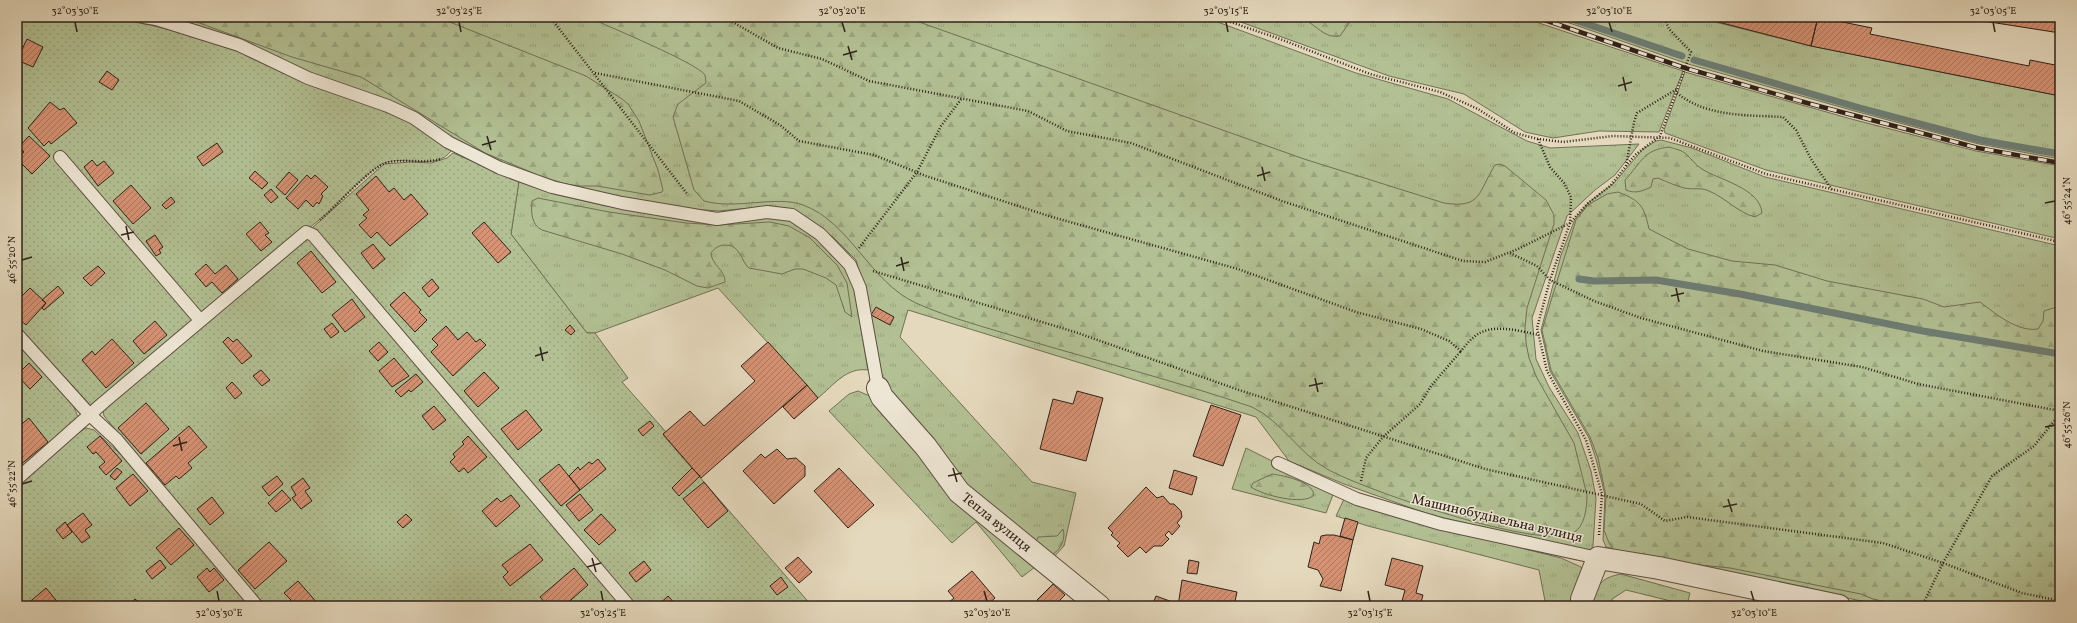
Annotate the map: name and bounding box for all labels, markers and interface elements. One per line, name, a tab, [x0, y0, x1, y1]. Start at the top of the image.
text: 32°03'30"E	[52, 4, 98, 18]
text: 32°03'25"E	[436, 4, 482, 18]
text: 32°03'20"E	[818, 4, 866, 18]
text: 32°03'15"E	[1204, 4, 1248, 18]
text: 32°03'10"E	[1586, 4, 1632, 18]
text: 32°03'05"E	[1970, 4, 2016, 18]
text: 46°55'24"N	[2060, 177, 2074, 225]
text: 46°55'20"N	[5, 235, 19, 284]
text: 46°55'26"N	[2060, 401, 2074, 449]
text: 46°55'22"N	[5, 460, 19, 508]
street label: Тепла вулиця	[957, 489, 1035, 557]
street label: Машинобудівельна вулиця	[1410, 490, 1584, 548]
text: 32°03'30"E	[196, 606, 242, 620]
text: 32°03'25"E	[580, 606, 626, 620]
text: 32°03'20"E	[963, 606, 1011, 620]
text: 32°03'15"E	[1348, 606, 1392, 620]
text: 32°03'10"E	[1731, 606, 1777, 620]

